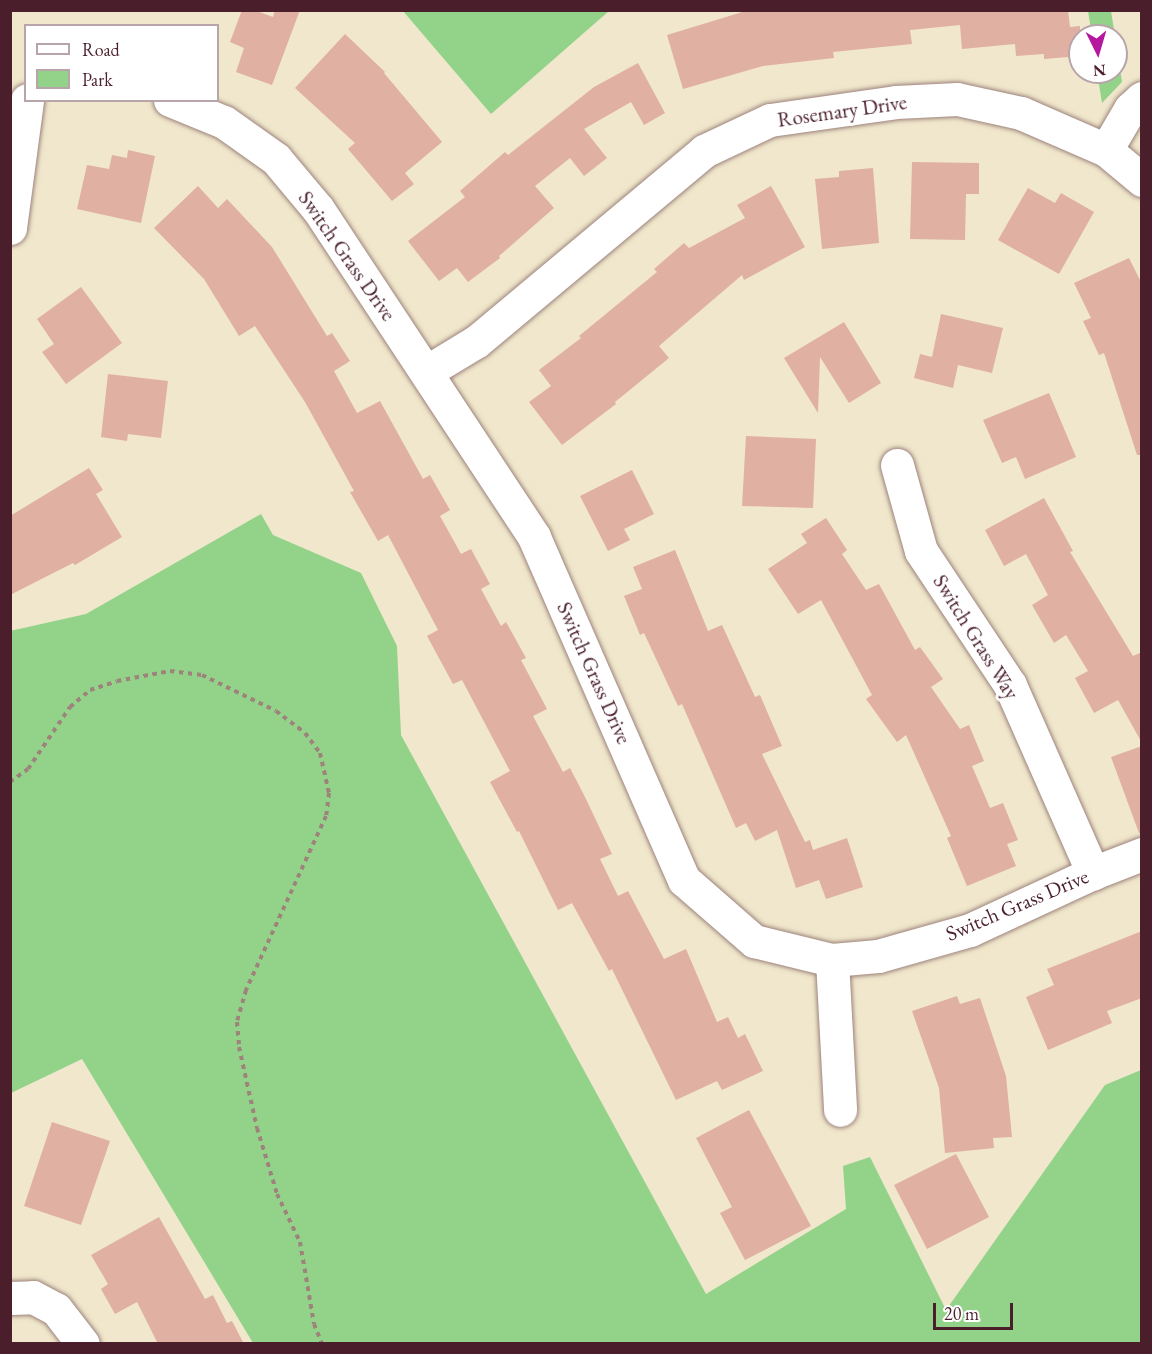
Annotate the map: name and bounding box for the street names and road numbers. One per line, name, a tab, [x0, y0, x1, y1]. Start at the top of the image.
street label: Rosemary Drive	[776, 89, 908, 133]
street label: Switch Grass Drive	[293, 186, 401, 326]
street label: Switch Grass Way	[928, 570, 1024, 704]
street label: Switch Grass Drive	[551, 598, 637, 748]
street label: Switch Grass Drive	[942, 864, 1092, 946]

